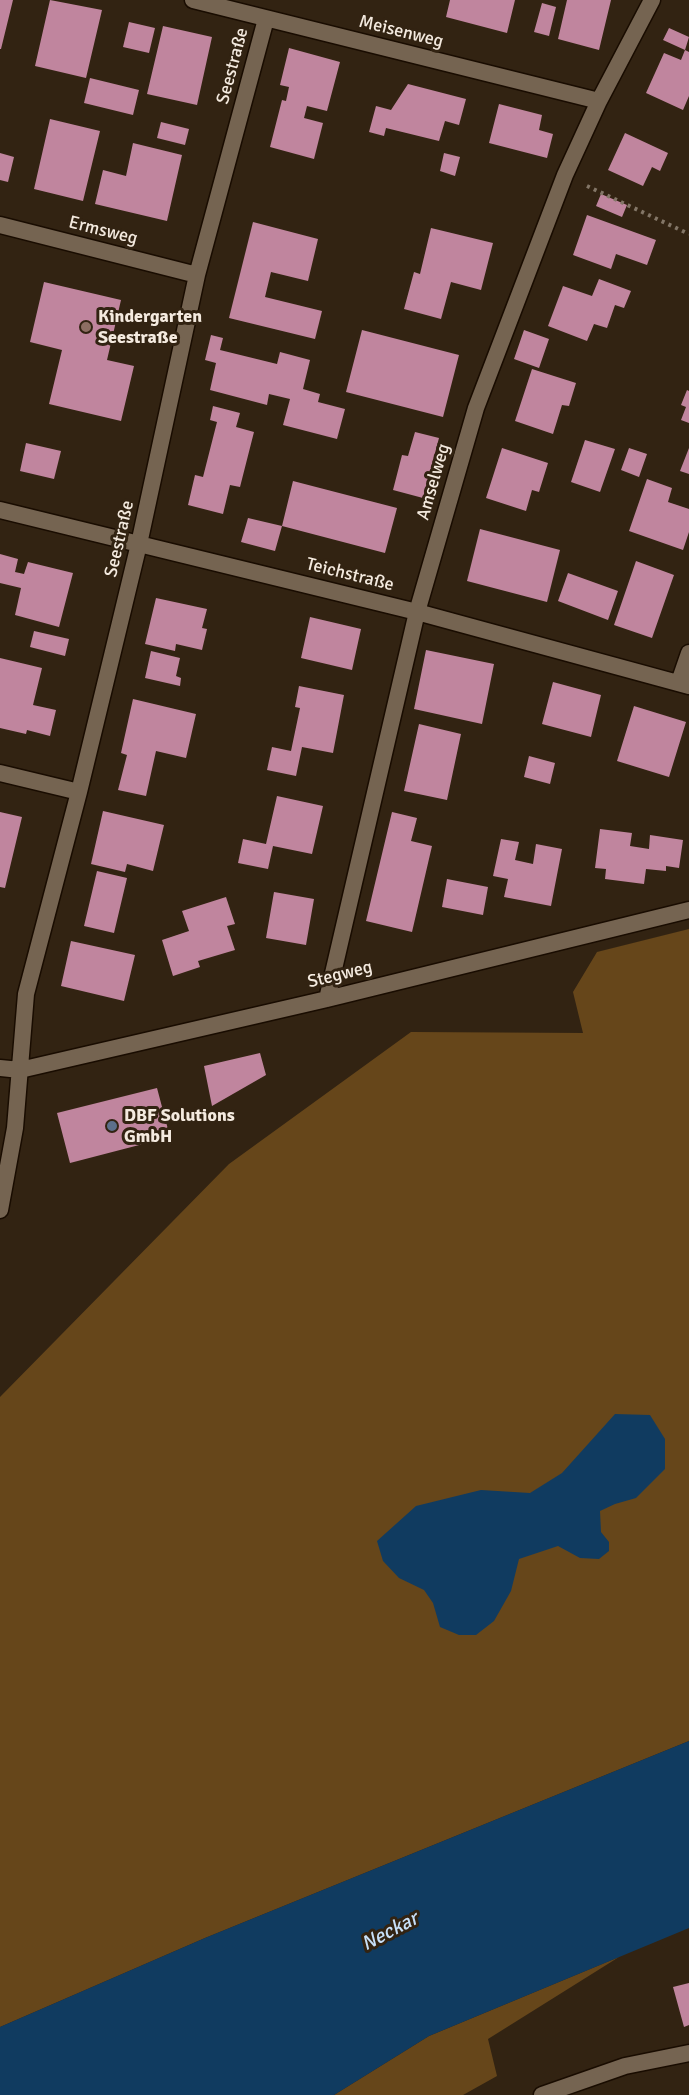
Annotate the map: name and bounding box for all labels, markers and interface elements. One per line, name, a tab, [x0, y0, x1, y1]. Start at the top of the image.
street label: Meisenweg	[357, 11, 445, 53]
street label: Seestraße	[212, 25, 254, 107]
street label: Ermsweg	[66, 212, 140, 250]
place label: Kindergarten Seestraße	[98, 306, 202, 348]
marker: Kindergarten Seestraße	[79, 320, 93, 334]
street label: Amselweg	[413, 441, 455, 523]
street label: Seestraße	[101, 499, 139, 579]
street label: Teichstraße	[304, 554, 396, 596]
street label: Stegweg	[305, 957, 375, 993]
place label: DBF Solutions GmbH	[124, 1105, 235, 1148]
marker: DBF Solutions GmbH	[105, 1119, 119, 1133]
water label: Neckar	[358, 1907, 422, 1957]

